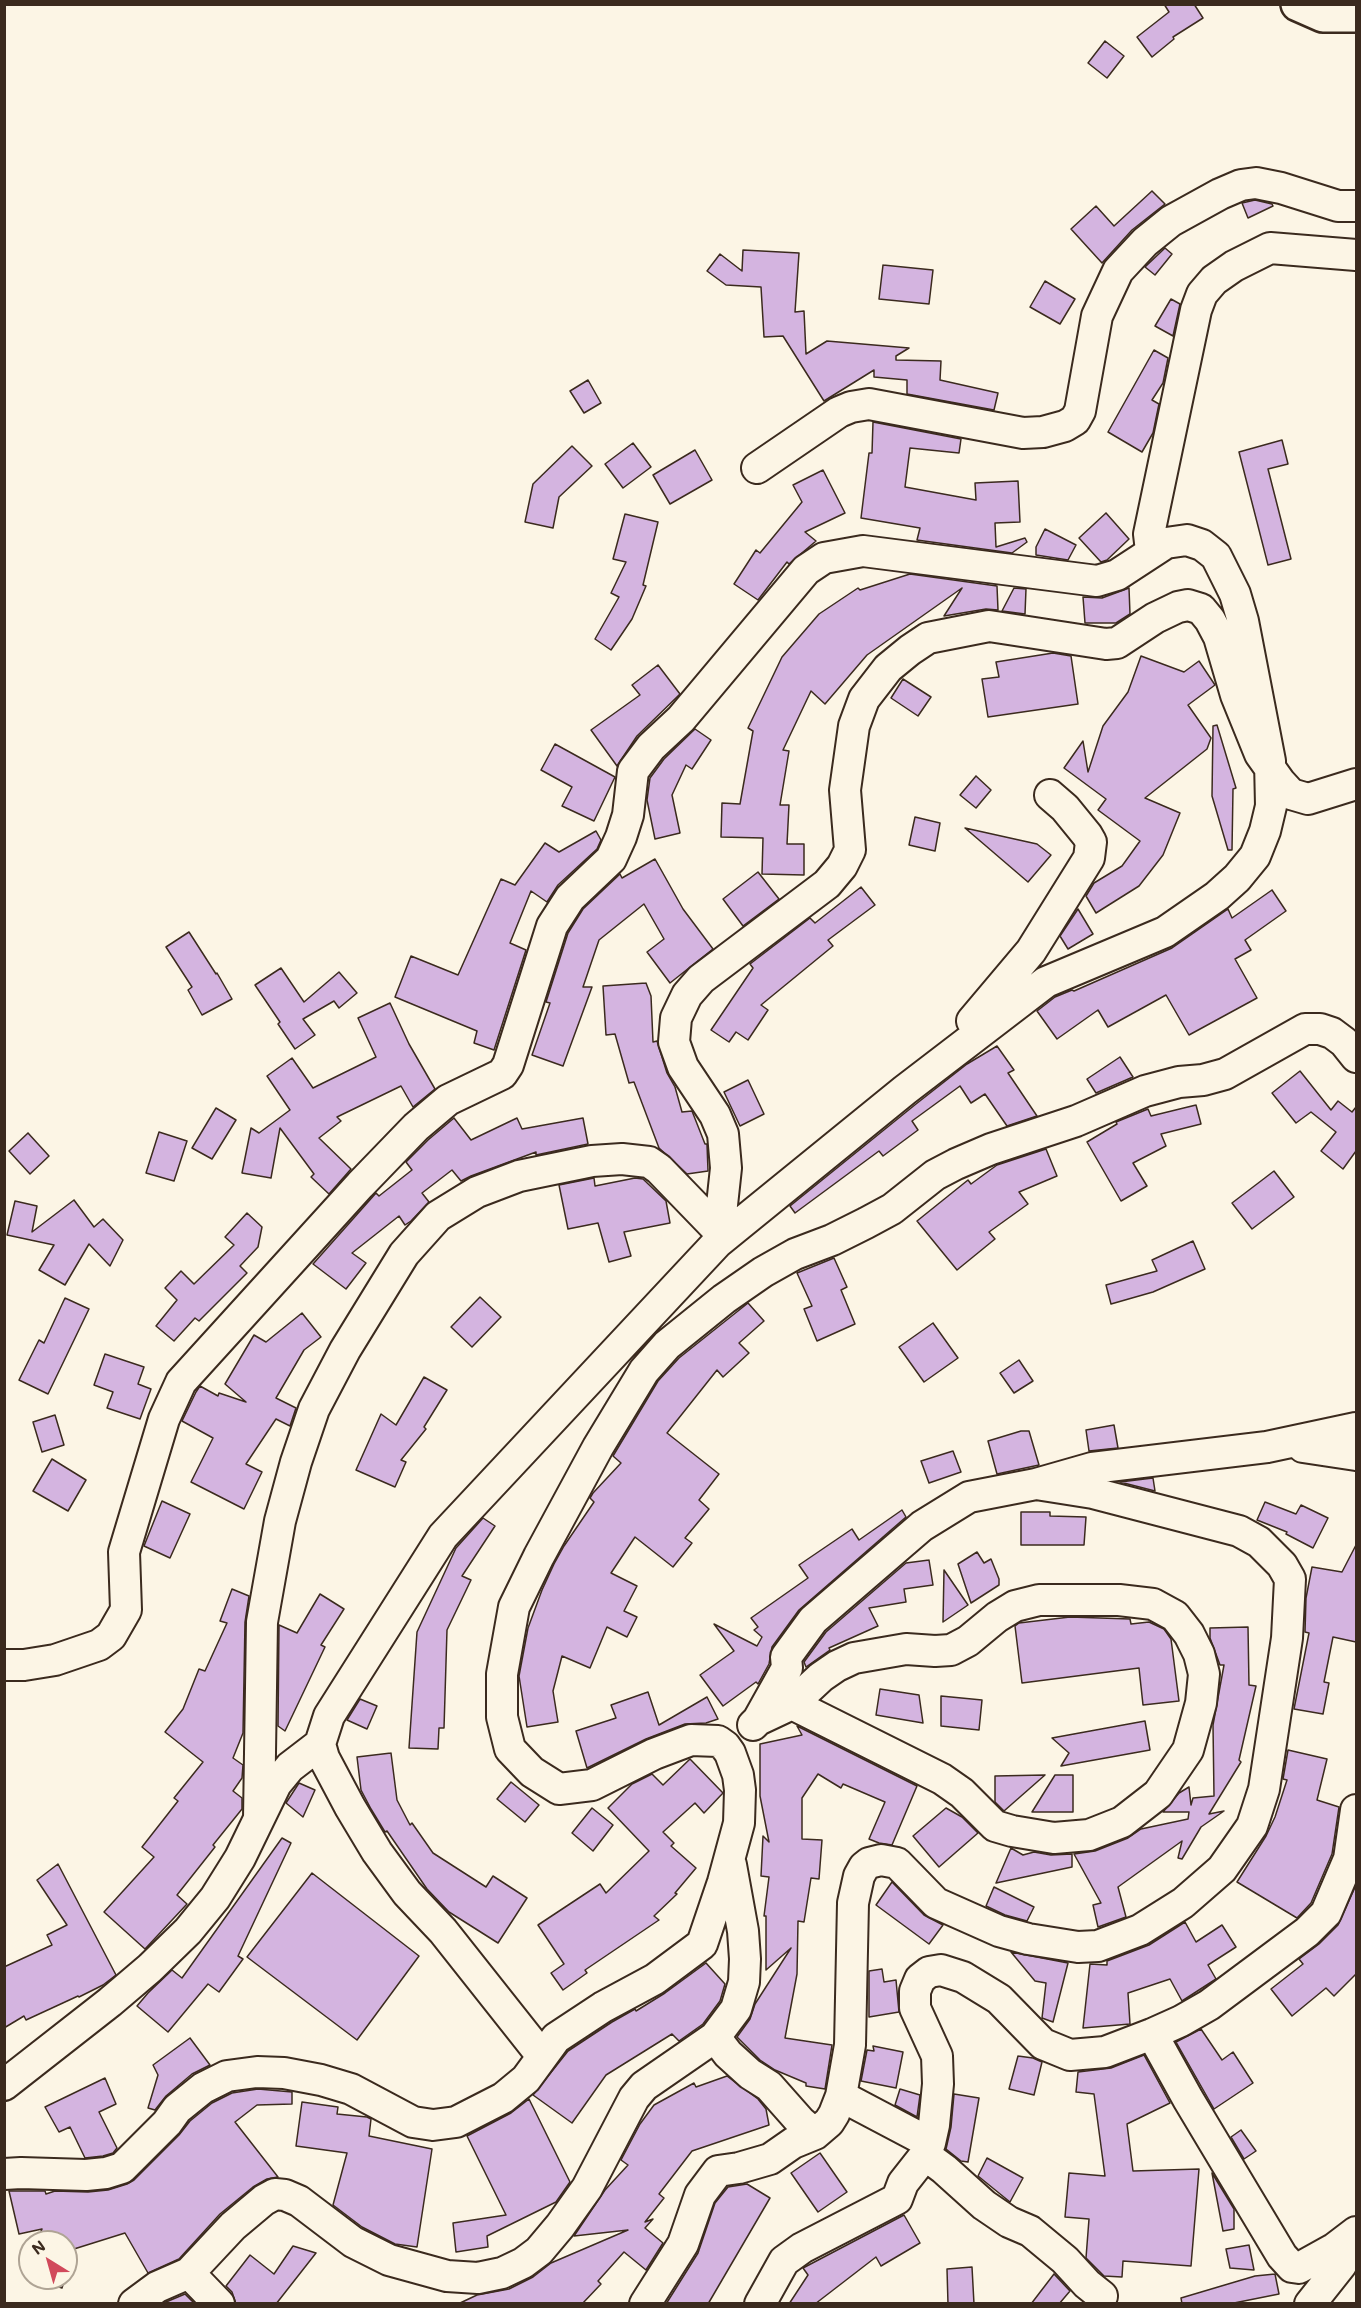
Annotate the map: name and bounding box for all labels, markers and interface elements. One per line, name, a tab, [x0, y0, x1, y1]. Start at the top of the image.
north arrow	[18, 2230, 78, 2290]
text: N	[27, 2235, 49, 2259]

